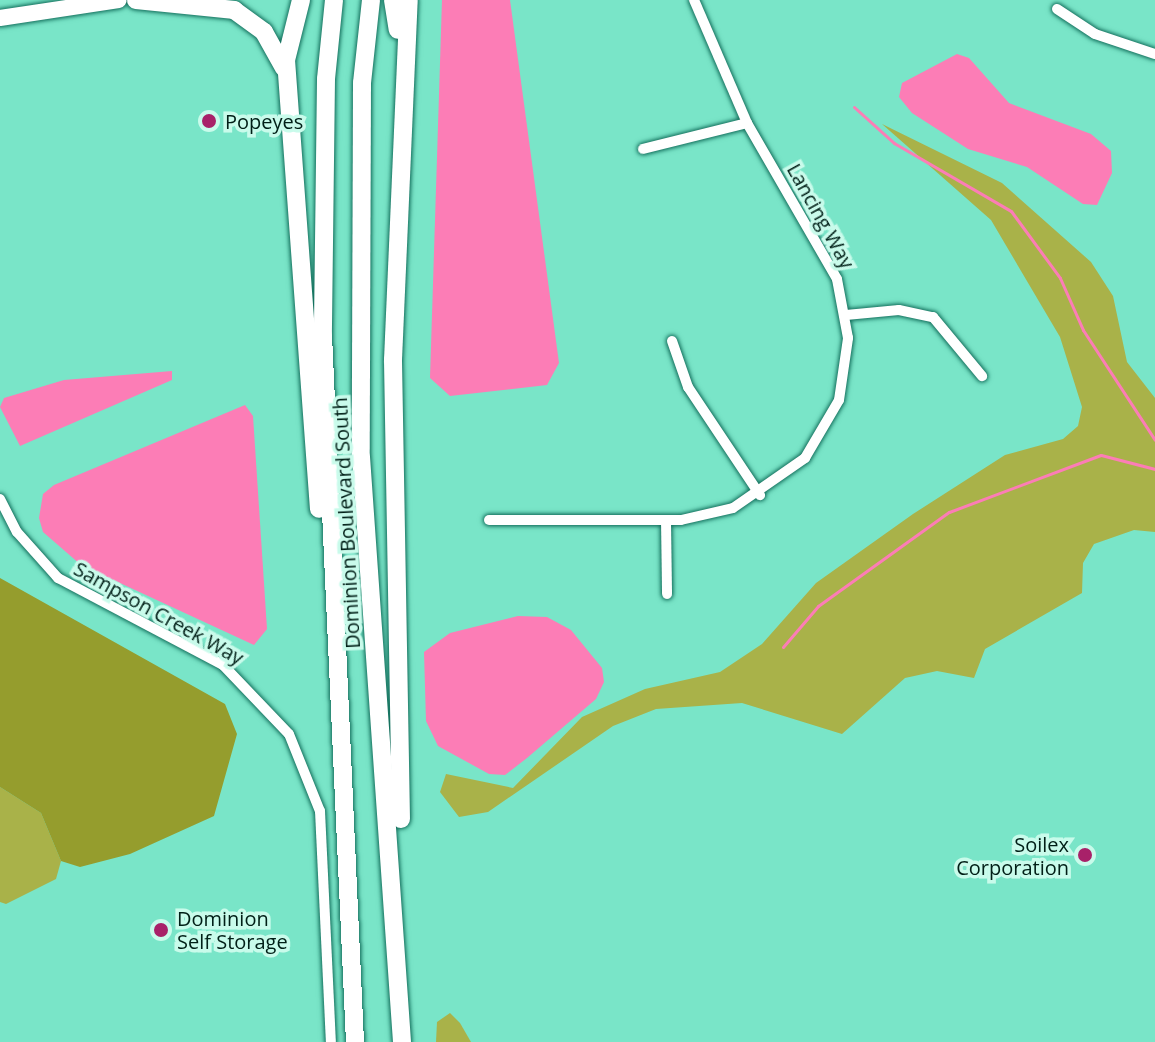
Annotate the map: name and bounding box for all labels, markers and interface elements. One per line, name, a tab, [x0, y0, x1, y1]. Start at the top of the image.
place label: Popeyes	[225, 109, 303, 133]
marker: Popeyes	[200, 112, 218, 130]
street label: Lancing Way	[782, 159, 860, 273]
street label: Dominion Boulevard South	[327, 397, 365, 649]
street label: Sampson Creek Way	[70, 556, 248, 670]
place label: Soilex Corporation	[956, 832, 1069, 879]
marker: Soilex Corporation	[1076, 846, 1094, 864]
place label: Dominion Self Storage	[177, 906, 288, 953]
marker: Dominion Self Storage	[152, 921, 170, 939]

